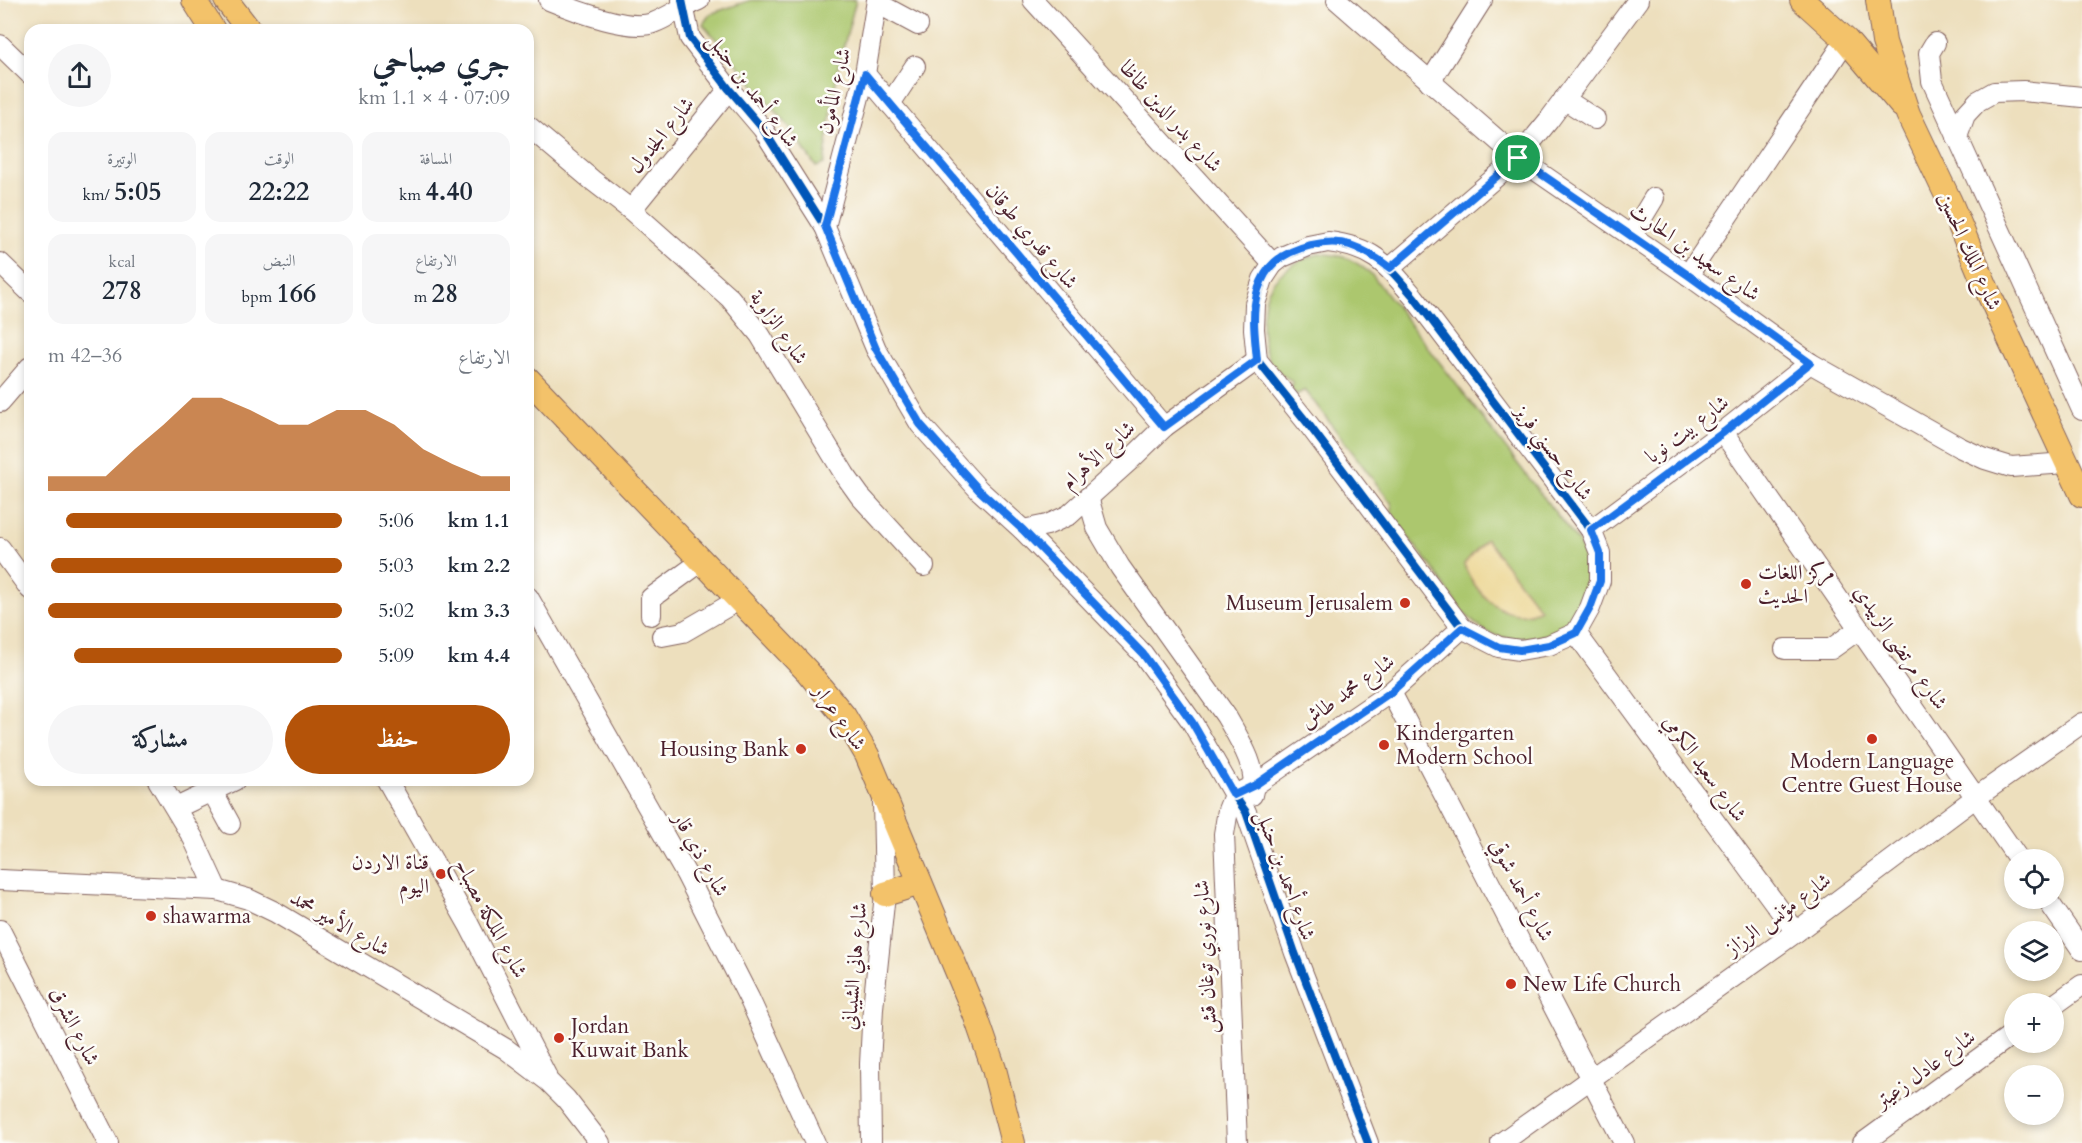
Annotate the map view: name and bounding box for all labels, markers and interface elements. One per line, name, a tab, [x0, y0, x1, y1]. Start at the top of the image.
street label: شارع أحمد بن حنبل	[697, 26, 806, 155]
text: جري صباحي	[372, 39, 510, 84]
button: share	[48, 44, 111, 107]
street label: شارع المأمون	[810, 45, 861, 138]
street label: شارع بدر الدين ظاظا	[1110, 54, 1229, 181]
text: 07:09 · 4 × 1.1 km	[358, 84, 510, 111]
street label: شارع الجدول	[622, 91, 704, 182]
pin	[1492, 132, 1543, 183]
icon: arrive	[1501, 141, 1534, 174]
text: الوتيرة	[107, 148, 137, 170]
text: الوقت	[264, 148, 294, 170]
text: المسافة	[420, 148, 452, 170]
text: 5:05	[114, 174, 162, 209]
text: 22:22	[249, 174, 309, 209]
text: 4.40	[425, 174, 473, 209]
street label: شارع قدري طوقان	[976, 177, 1085, 298]
text: /km	[82, 184, 114, 206]
text: km	[399, 184, 425, 206]
street label: شارع الملك الحسين	[1928, 187, 2009, 316]
street label: شارع سعيد بن الحارث	[1622, 196, 1766, 311]
text: النبض	[263, 250, 295, 272]
text: الارتفاع	[415, 250, 457, 272]
text: kcal	[109, 251, 135, 273]
text: 278	[102, 273, 142, 308]
text: 166	[276, 276, 316, 311]
text: 28	[432, 276, 458, 311]
street label: شارع الزاوية	[740, 284, 815, 372]
text: bpm	[242, 286, 276, 308]
text: m	[414, 286, 432, 308]
text: 36–42 m	[48, 342, 122, 369]
text: الارتفاع	[458, 344, 510, 371]
street label: شارع بيت نوبا	[1639, 388, 1737, 473]
street label: شارع حسني فريز	[1503, 397, 1599, 509]
street label: شارع الأهرام	[1054, 413, 1144, 499]
text: 5:06	[378, 507, 414, 534]
text: 1.1 km	[447, 507, 510, 534]
text: 5:03	[378, 552, 414, 579]
text: 2.2 km	[447, 552, 510, 579]
place label: مركز اللغات الحديث	[1758, 558, 1835, 611]
marker: مركز اللغات الحديث	[1739, 577, 1753, 591]
street label: شارع مرتضى الزبيدي	[1844, 579, 1955, 717]
place label: Museum Jerusalem	[1226, 589, 1393, 618]
marker: Museum Jerusalem	[1398, 596, 1412, 610]
text: 5:02	[378, 597, 414, 624]
text: 3.3 km	[447, 597, 510, 624]
text: 5:09	[378, 642, 414, 669]
text: 4.4 km	[447, 642, 510, 669]
street label: شارع محمد طاش	[1294, 647, 1402, 738]
street label: شارع عرار	[803, 677, 873, 758]
button: مشاركة	[48, 705, 273, 774]
button: حفظ	[285, 705, 510, 774]
street label: شارع سعيد الكرمي	[1653, 709, 1753, 830]
place label: Kindergarten Modern School	[1396, 719, 1533, 772]
marker: Modern Language Centre Guest House	[1865, 732, 1879, 746]
place label: Housing Bank	[660, 735, 790, 764]
marker: Kindergarten Modern School	[1377, 738, 1391, 752]
marker: Housing Bank	[794, 742, 808, 756]
place label: Modern Language Centre Guest House	[1782, 747, 1962, 800]
street label: شارع ذي قار	[662, 805, 736, 903]
street label: شارع أحمد بن حنبل	[1246, 806, 1323, 945]
street label: شارع أحمد شوقي	[1480, 833, 1562, 948]
place label: قناة الاردن اليوم	[352, 848, 429, 904]
map controls	[2004, 849, 2064, 1125]
button: locate	[2004, 849, 2064, 909]
street label: شارع الملكة مصباح	[443, 853, 534, 985]
street label: شارع مؤنس الرزاز	[1718, 866, 1839, 966]
marker: قناة الاردن اليوم	[434, 867, 448, 881]
street label: شارع نوري توغان قش	[1187, 879, 1227, 1035]
street label: شارع الأمير محمد	[283, 882, 395, 966]
street label: شارع هاني الشيباني	[834, 901, 878, 1031]
place label: shawarma	[163, 902, 251, 931]
marker: shawarma	[144, 909, 158, 923]
button: layers	[2004, 921, 2064, 981]
place label: New Life Church	[1523, 970, 1681, 999]
marker: New Life Church	[1504, 977, 1518, 991]
street label: شارع الشرق	[40, 982, 107, 1072]
button: +	[2004, 993, 2064, 1053]
place label: Jordan Kuwait Bank	[568, 1012, 690, 1065]
street label: شارع عادل زعيتر	[1867, 1023, 1983, 1119]
marker: Jordan Kuwait Bank	[552, 1031, 566, 1045]
button: −	[2004, 1065, 2064, 1125]

